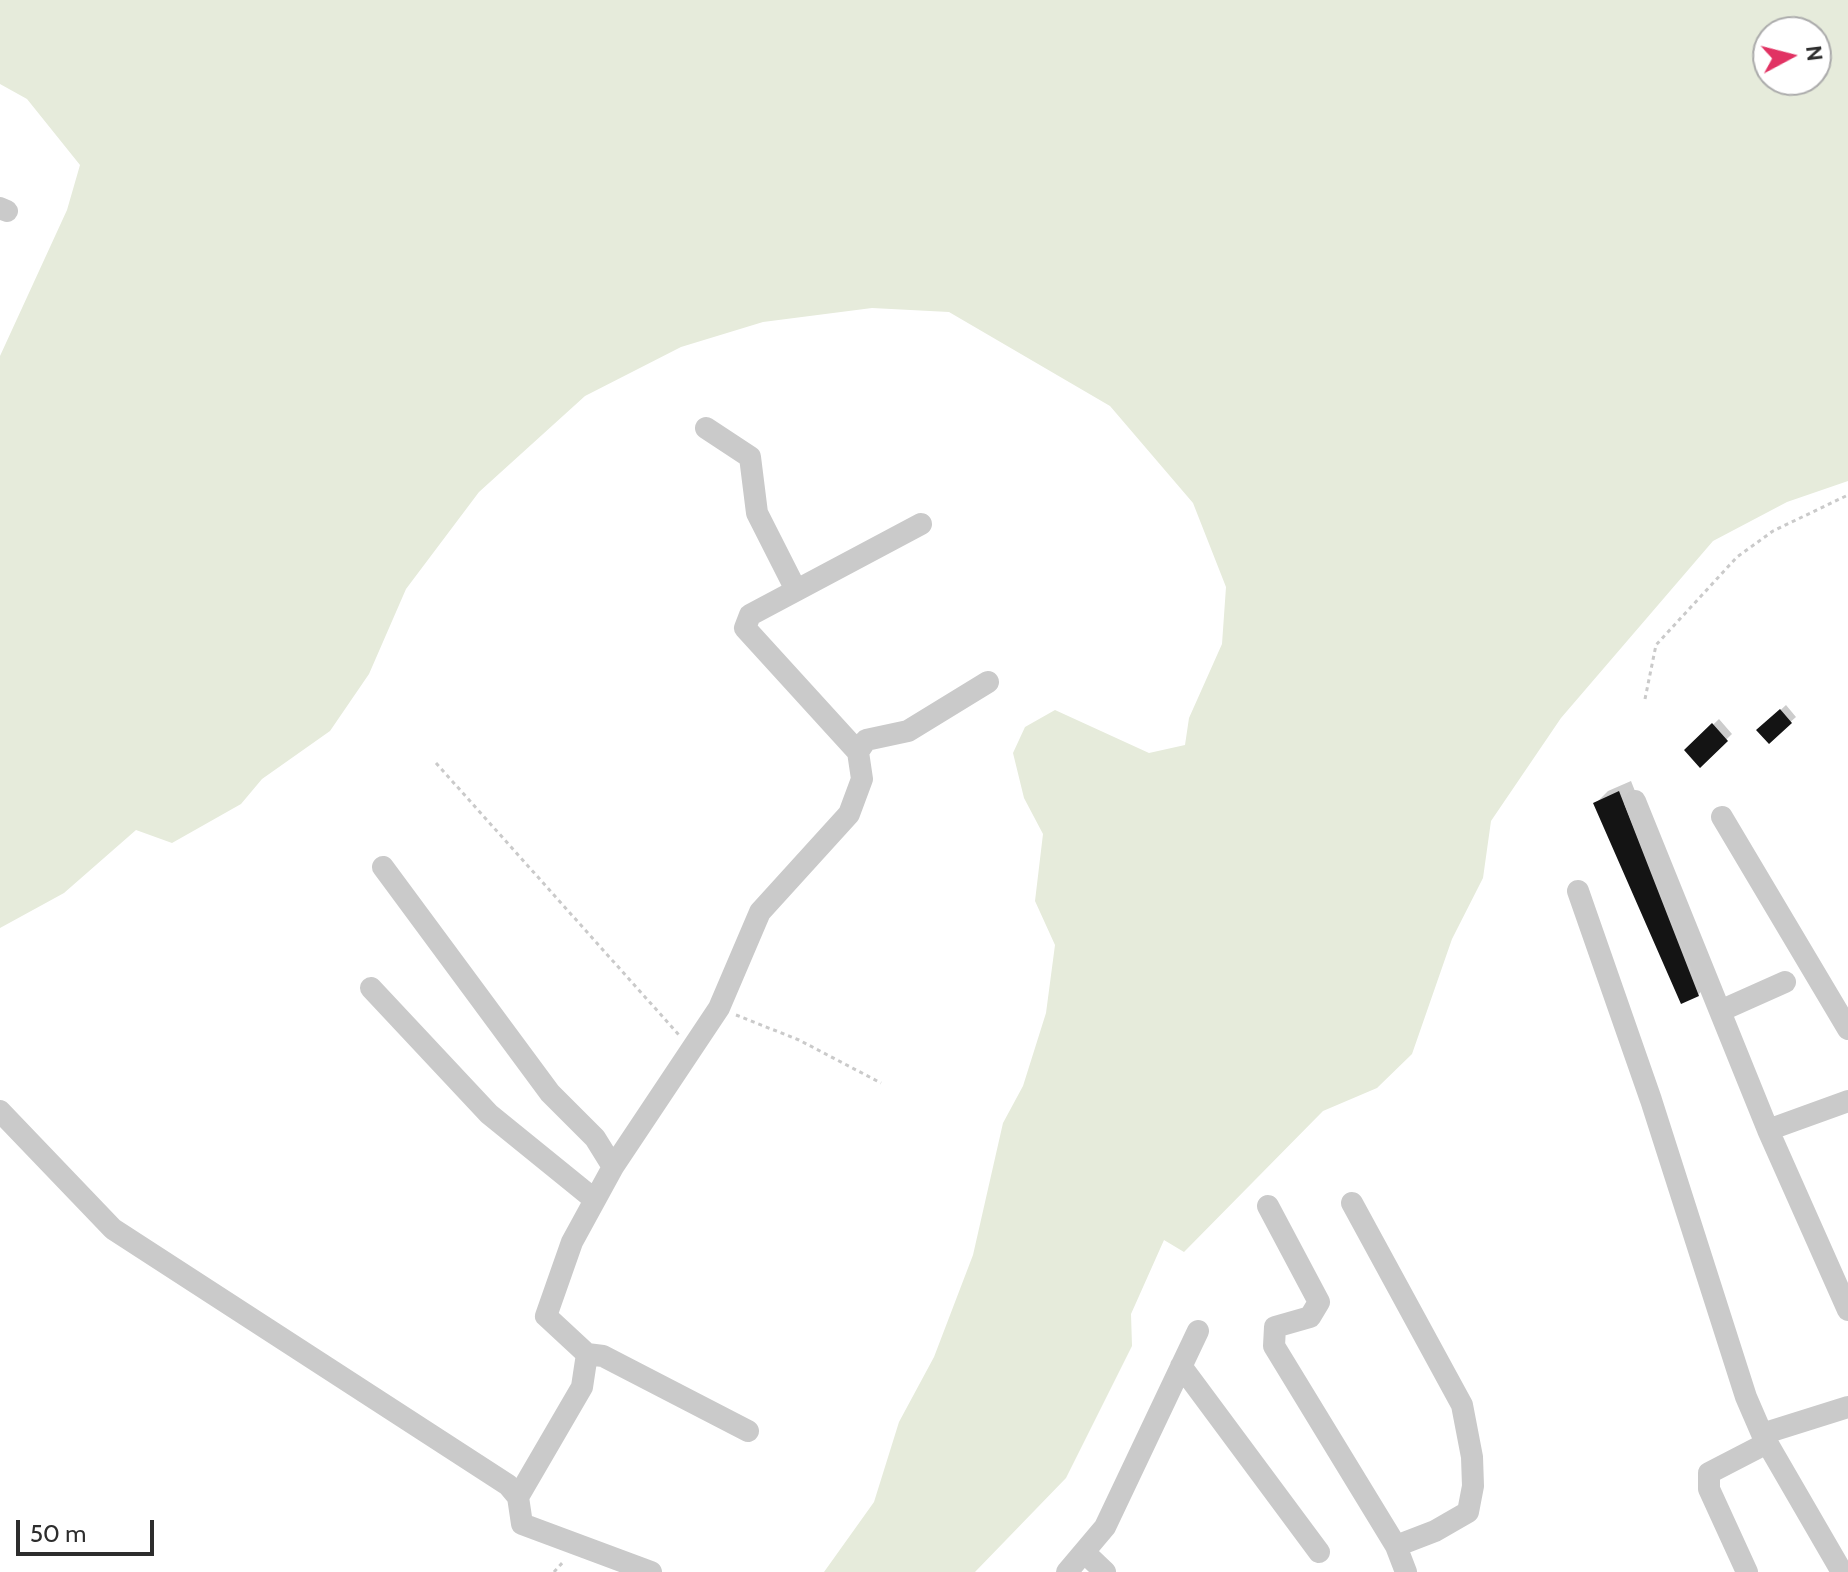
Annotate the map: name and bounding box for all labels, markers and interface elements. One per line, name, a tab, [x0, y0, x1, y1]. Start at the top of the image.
north arrow	[1752, 16, 1832, 96]
text: N	[1800, 44, 1829, 63]
scale bar	[20, 1504, 158, 1554]
text: 50 m	[30, 1519, 86, 1548]

